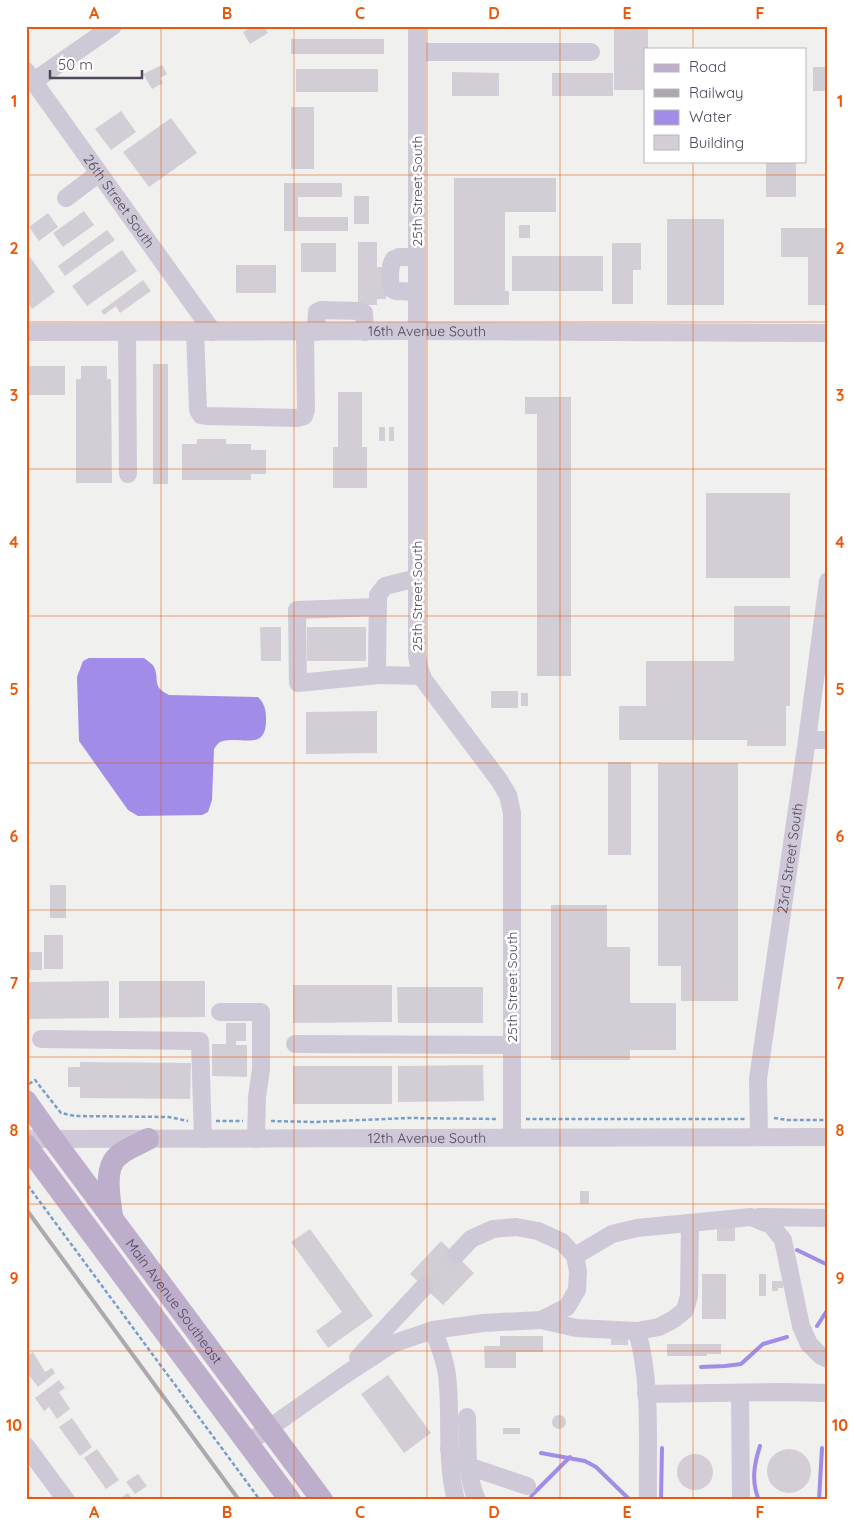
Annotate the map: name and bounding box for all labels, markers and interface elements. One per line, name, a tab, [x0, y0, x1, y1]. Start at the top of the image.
text: A	[89, 3, 100, 23]
text: B	[222, 3, 232, 23]
text: C	[355, 3, 365, 23]
text: D	[488, 3, 500, 23]
text: E	[622, 3, 632, 23]
text: F	[756, 3, 765, 23]
scale bar	[50, 48, 142, 80]
legend	[644, 48, 806, 162]
text: 50 m	[58, 55, 93, 74]
text: Road	[689, 57, 726, 76]
text: Railway	[689, 83, 744, 102]
text: 1	[11, 91, 17, 111]
text: 1	[837, 91, 843, 111]
text: Water	[689, 107, 732, 126]
text: Building	[689, 133, 744, 152]
street label: 25th Street South	[408, 136, 426, 246]
street label: 26th Street South	[80, 151, 159, 251]
text: 2	[9, 238, 19, 258]
text: 2	[835, 238, 845, 258]
street label: 16th Avenue South	[368, 322, 486, 340]
text: 3	[10, 385, 18, 405]
text: 3	[836, 385, 844, 405]
text: 4	[9, 532, 19, 552]
text: 4	[835, 532, 845, 552]
street label: 25th Street South	[408, 541, 426, 651]
text: 5	[9, 679, 19, 699]
text: 5	[835, 679, 845, 699]
street label: 23rd Street South	[773, 802, 807, 915]
text: 6	[10, 826, 19, 846]
text: 6	[836, 826, 845, 846]
street label: 25th Street South	[503, 932, 521, 1042]
text: 7	[10, 973, 19, 993]
text: 7	[836, 973, 845, 993]
text: 8	[10, 1120, 19, 1140]
text: 8	[836, 1120, 845, 1140]
street label: 12th Avenue South	[368, 1129, 486, 1147]
street label: Main Avenue Southeast	[121, 1235, 227, 1368]
text: 9	[9, 1268, 19, 1288]
text: 9	[835, 1268, 845, 1288]
text: 10	[6, 1415, 22, 1435]
text: 10	[832, 1415, 848, 1435]
text: A	[89, 1502, 100, 1522]
text: B	[222, 1502, 232, 1522]
text: C	[355, 1502, 365, 1522]
text: D	[488, 1502, 500, 1522]
text: E	[622, 1502, 632, 1522]
text: F	[756, 1502, 765, 1522]

